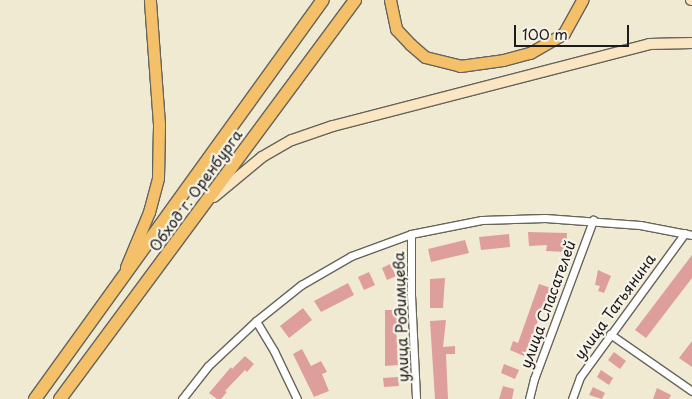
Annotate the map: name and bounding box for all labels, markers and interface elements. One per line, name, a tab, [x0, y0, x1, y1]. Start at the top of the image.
scale bar	[517, 15, 632, 47]
text: 100 m	[522, 22, 568, 45]
street label: Обход г. Оренбурга	[145, 126, 245, 254]
street label: улица Спасателей	[515, 237, 579, 371]
street label: улица Татьянина	[569, 249, 659, 363]
street label: улица Родимцева	[389, 251, 411, 383]

